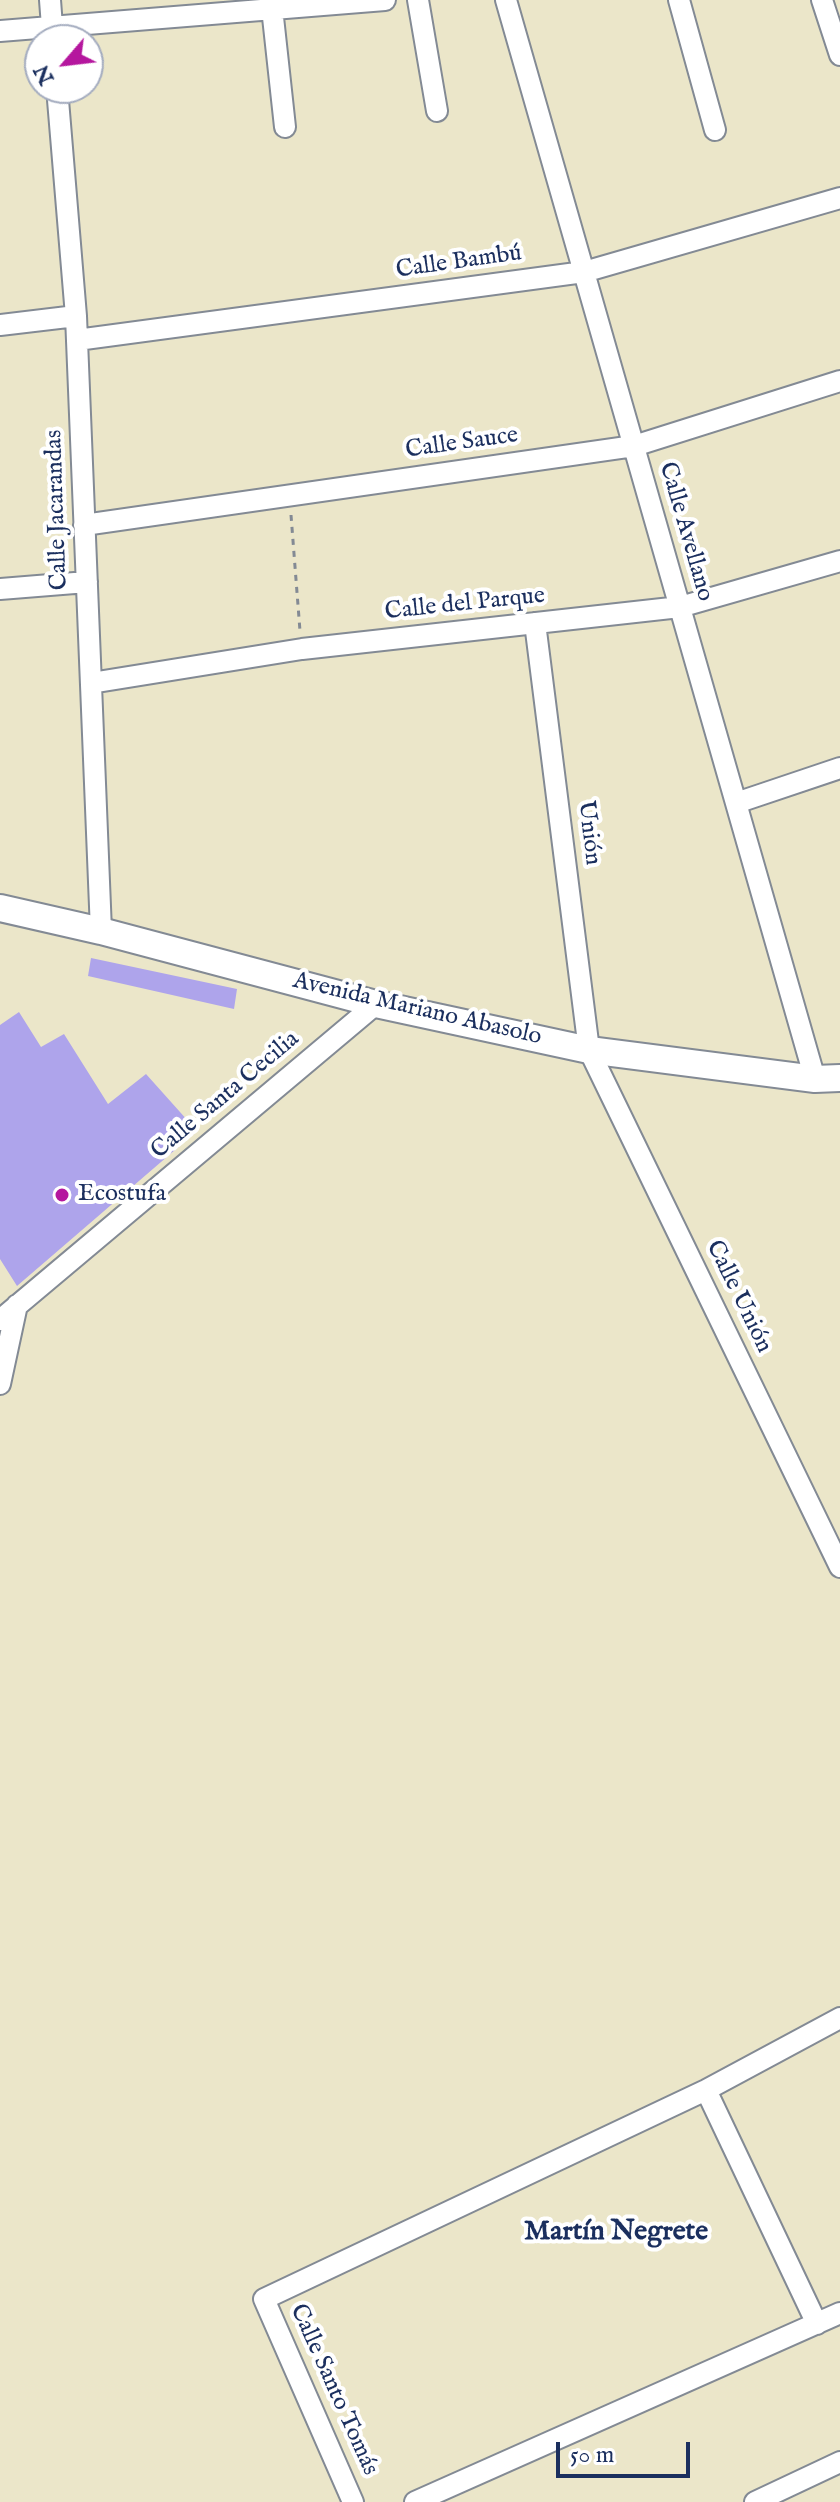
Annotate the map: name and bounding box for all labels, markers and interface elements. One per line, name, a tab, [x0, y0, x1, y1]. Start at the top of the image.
north arrow	[24, 24, 104, 104]
text: N	[28, 59, 61, 89]
street label: Calle Bambú	[394, 240, 524, 286]
street label: Calle Sauce	[404, 422, 520, 466]
street label: Calle Jacarandas	[41, 429, 75, 591]
street label: Calle Avellano	[651, 459, 719, 605]
street label: Calle del Parque	[384, 582, 546, 628]
street label: Unión	[570, 799, 606, 867]
street label: Avenida Mariano Abasolo	[290, 967, 544, 1053]
street label: Calle Santa Cecilia	[146, 1026, 306, 1166]
place label: Ecostufa	[78, 1181, 166, 1209]
marker: Ecostufa	[53, 1186, 71, 1204]
street label: Calle Unión	[698, 1236, 778, 1358]
district label: Martín Negrete	[524, 2216, 708, 2250]
street label: Calle Santo Tomás	[282, 2300, 384, 2480]
scale bar	[560, 2426, 694, 2476]
text: 50 m	[570, 2440, 614, 2471]

